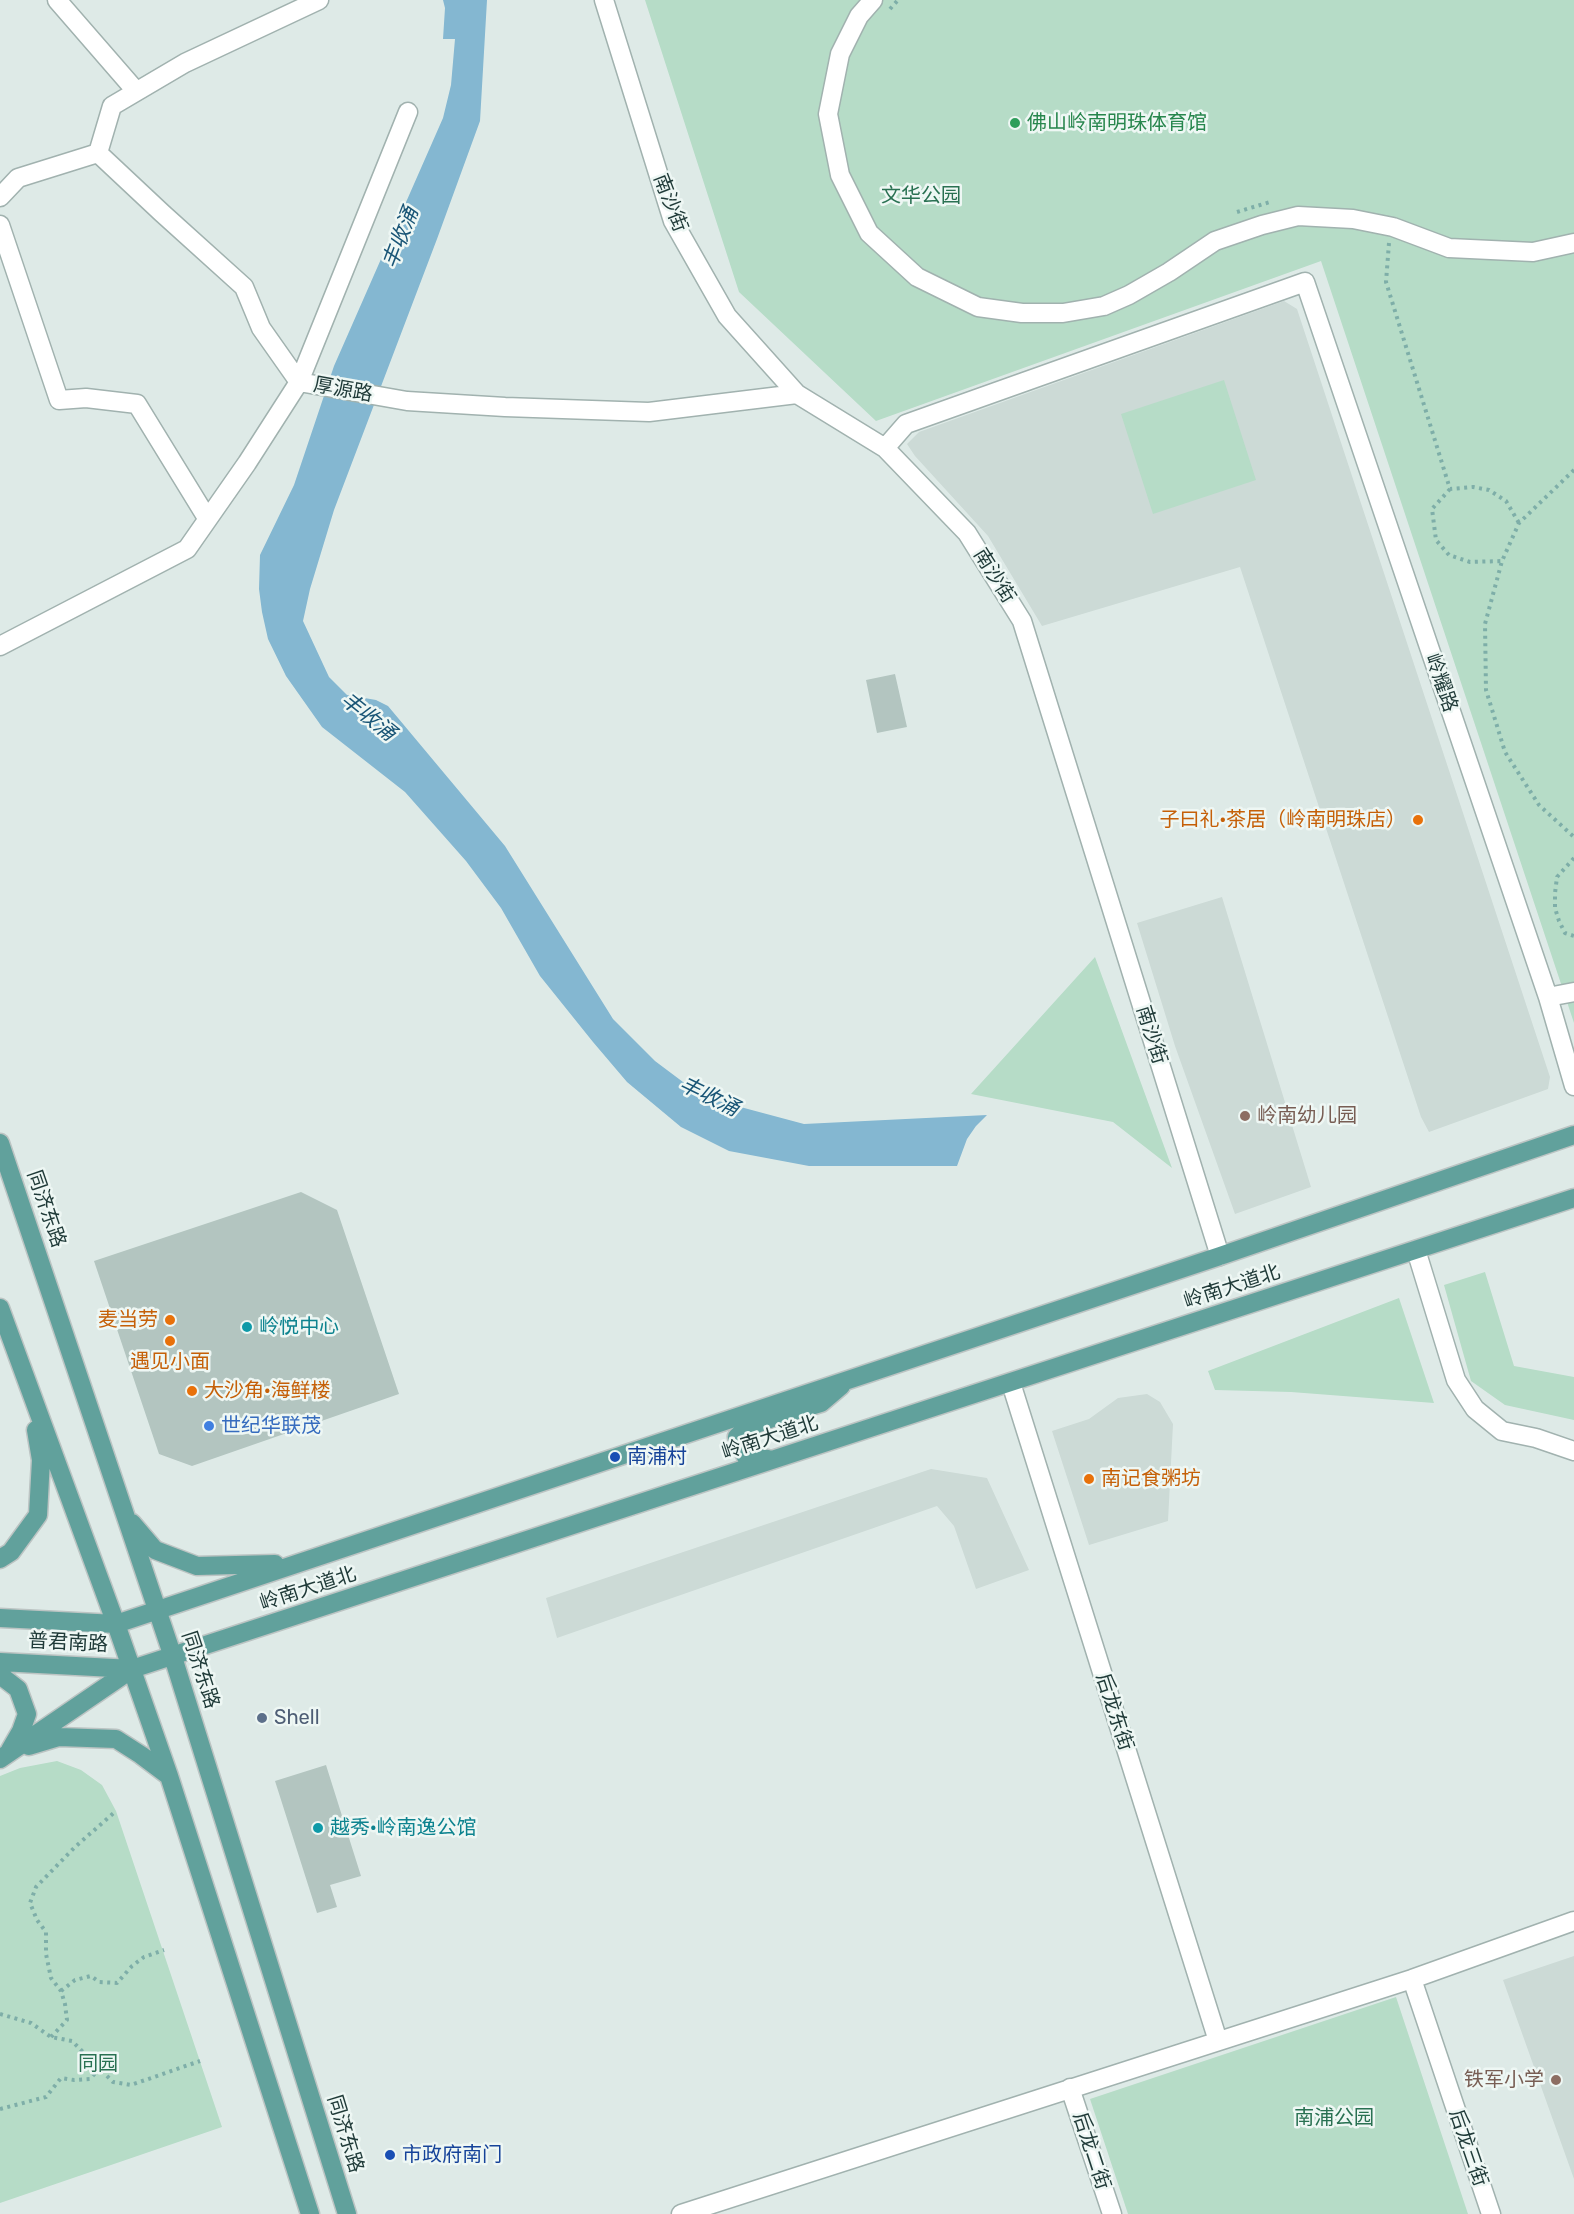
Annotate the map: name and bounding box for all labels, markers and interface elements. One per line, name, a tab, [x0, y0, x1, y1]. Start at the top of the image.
place label: 佛山岭南明珠体育馆	[1027, 111, 1207, 135]
marker: 佛山岭南明珠体育馆	[1008, 116, 1022, 130]
street label: 南沙街	[648, 171, 692, 235]
park label: 文华公园	[881, 184, 961, 208]
water label: 丰收涌	[378, 204, 424, 272]
street label: 厚源路	[311, 373, 375, 407]
street label: 南沙街	[968, 544, 1020, 608]
street label: 岭耀路	[1420, 651, 1462, 715]
water label: 丰收涌	[336, 687, 400, 747]
place label: 子曰礼·茶居（岭南明珠店）	[1159, 808, 1406, 832]
marker: 子曰礼·茶居（岭南明珠店）	[1411, 813, 1425, 827]
street label: 南沙街	[1131, 1003, 1171, 1067]
water label: 丰收涌	[675, 1072, 743, 1122]
place label: 岭南幼儿园	[1257, 1104, 1357, 1128]
marker: 岭南幼儿园	[1238, 1109, 1252, 1123]
street label: 同济东路	[22, 1167, 70, 1251]
street label: 岭南大道北	[1181, 1260, 1283, 1314]
place label: 麦当劳	[98, 1308, 158, 1332]
marker: 麦当劳	[163, 1313, 177, 1327]
place label: 岭悦中心	[259, 1315, 339, 1339]
marker: 岭悦中心	[240, 1320, 254, 1334]
marker: 遇见小面	[163, 1334, 177, 1348]
place label: 遇见小面	[130, 1350, 210, 1374]
place label: 大沙角·海鲜楼	[204, 1379, 331, 1403]
marker: 大沙角·海鲜楼	[185, 1384, 199, 1398]
street label: 岭南大道北	[719, 1411, 821, 1465]
place label: 世纪华联茂	[221, 1414, 321, 1438]
marker: 世纪华联茂	[202, 1419, 216, 1433]
place label: 南浦村	[627, 1445, 687, 1469]
marker: 南浦村	[608, 1450, 622, 1464]
place label: 南记食粥坊	[1101, 1467, 1201, 1491]
marker: 南记食粥坊	[1082, 1472, 1096, 1486]
street label: 岭南大道北	[257, 1562, 359, 1616]
street label: 同济东路	[176, 1628, 224, 1712]
street label: 普君南路	[27, 1629, 109, 1657]
street label: 后龙东街	[1090, 1670, 1138, 1754]
place label: Shell	[274, 1706, 320, 1730]
marker: Shell	[255, 1711, 269, 1725]
place label: 越秀·岭南逸公馆	[330, 1816, 477, 1840]
marker: 越秀·岭南逸公馆	[311, 1821, 325, 1835]
park label: 同园	[78, 2052, 118, 2076]
place label: 铁军小学	[1464, 2068, 1544, 2092]
marker: 铁军小学	[1549, 2073, 1563, 2087]
street label: 同济东路	[322, 2092, 368, 2176]
park label: 南浦公园	[1294, 2106, 1374, 2130]
street label: 后龙三街	[1444, 2106, 1492, 2190]
street label: 后龙二街	[1067, 2109, 1115, 2193]
place label: 市政府南门	[402, 2143, 502, 2167]
marker: 市政府南门	[383, 2148, 397, 2162]

